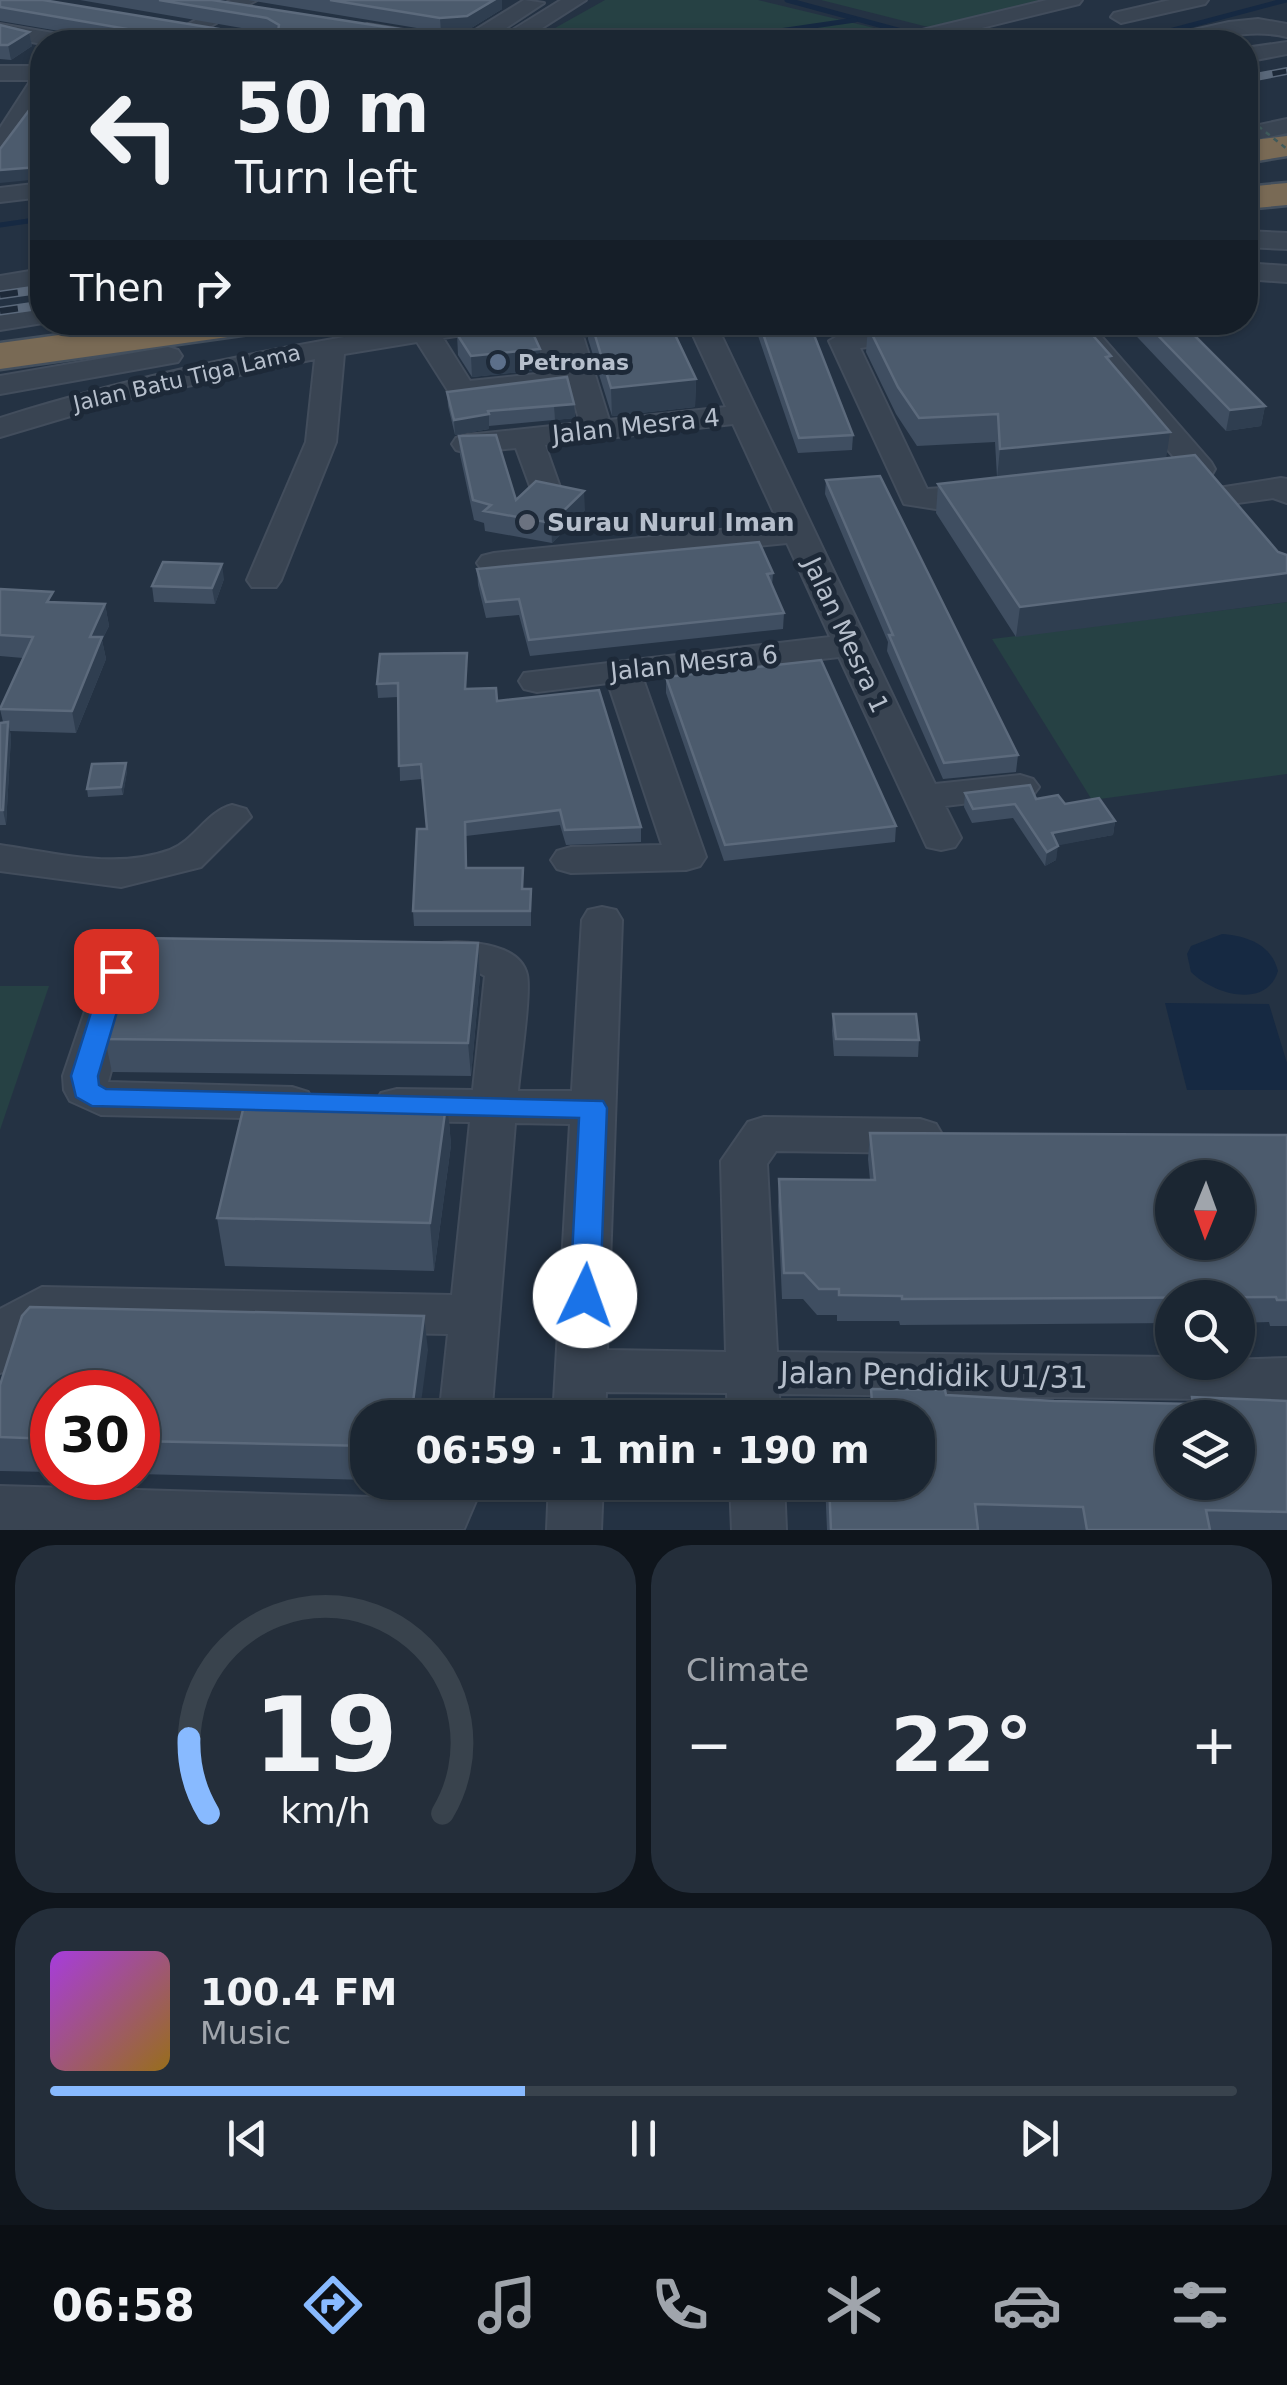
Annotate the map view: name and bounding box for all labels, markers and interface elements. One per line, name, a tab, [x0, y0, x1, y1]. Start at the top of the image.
text: 50 m	[235, 67, 430, 149]
icon: left	[70, 70, 200, 200]
text: Turn left	[235, 151, 418, 204]
icon: right	[185, 260, 240, 315]
text: Then	[70, 266, 165, 310]
street label: Jalan Batu Tiga Lama	[69, 340, 303, 417]
place label: Petronas	[518, 350, 629, 375]
marker: Petronas	[487, 351, 509, 373]
street label: Jalan Mesra 4	[549, 403, 721, 449]
place label: Surau Nurul Iman	[547, 508, 795, 537]
marker: Surau Nurul Iman	[516, 511, 538, 533]
street label: Jalan Mesra 1	[796, 551, 895, 717]
street label: Jalan Mesra 6	[607, 640, 779, 686]
pin	[74, 929, 159, 1014]
icon: arrive	[89, 944, 144, 999]
north arrow	[1155, 1160, 1255, 1260]
map controls	[1155, 1160, 1255, 1500]
position arrow	[533, 1244, 637, 1348]
button: search	[1155, 1280, 1255, 1380]
street label: Jalan Pendidik U1/31	[778, 1355, 1088, 1395]
speed limit sign: 30	[30, 1370, 160, 1500]
button: layers	[1155, 1400, 1255, 1500]
text: 06:59 · 1 min · 190 m	[415, 1428, 870, 1472]
text: Climate	[686, 1651, 809, 1689]
text: 19	[253, 1674, 398, 1796]
text: 22°	[891, 1701, 1032, 1789]
text: −	[686, 1713, 732, 1777]
text: +	[1191, 1713, 1237, 1777]
text: km/h	[280, 1790, 371, 1831]
text: 100.4 FM	[200, 1970, 397, 2014]
text: Music	[200, 2014, 291, 2052]
icon: previous	[220, 2111, 275, 2166]
icon: pause	[616, 2111, 671, 2166]
icon: next	[1012, 2111, 1067, 2166]
icon: directions	[298, 2270, 368, 2340]
icon: music	[472, 2270, 542, 2340]
icon: phone	[645, 2270, 715, 2340]
icon: climate	[819, 2270, 889, 2340]
icon: car	[992, 2270, 1062, 2340]
icon: filters	[1165, 2270, 1235, 2340]
text: 06:58	[52, 2279, 195, 2332]

